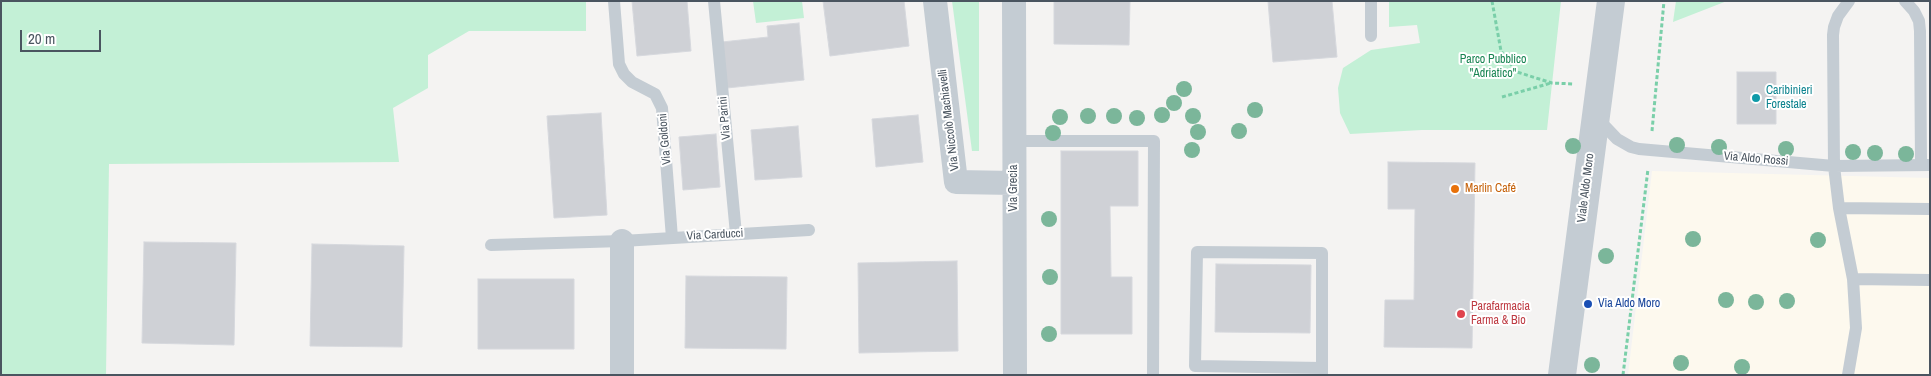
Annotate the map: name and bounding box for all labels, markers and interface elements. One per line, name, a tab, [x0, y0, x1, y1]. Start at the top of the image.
scale bar	[22, 20, 104, 52]
text: 20 m	[28, 28, 55, 49]
park label: Parco Pubblico "Adriatico"	[1460, 53, 1526, 81]
street label: Via Niccolò Machiavelli	[936, 68, 962, 172]
place label: Caribinieri Forestale	[1766, 84, 1812, 112]
marker: Caribinieri Forestale	[1750, 92, 1762, 104]
street label: Via Parini	[716, 96, 734, 140]
street label: Via Goldoni	[656, 113, 674, 165]
street label: Via Aldo Rossi	[1723, 149, 1789, 169]
street label: Viale Aldo Moro	[1575, 152, 1597, 224]
street label: Via Grecia	[1007, 165, 1021, 211]
place label: Marlin Café	[1465, 182, 1516, 196]
marker: Marlin Café	[1449, 183, 1461, 195]
street label: Via Carducci	[686, 226, 744, 244]
place label: Via Aldo Moro	[1598, 297, 1660, 311]
marker: Via Aldo Moro	[1582, 298, 1594, 310]
place label: Parafarmacia Farma & Bio	[1471, 300, 1530, 328]
marker: Parafarmacia Farma & Bio	[1455, 308, 1467, 320]

